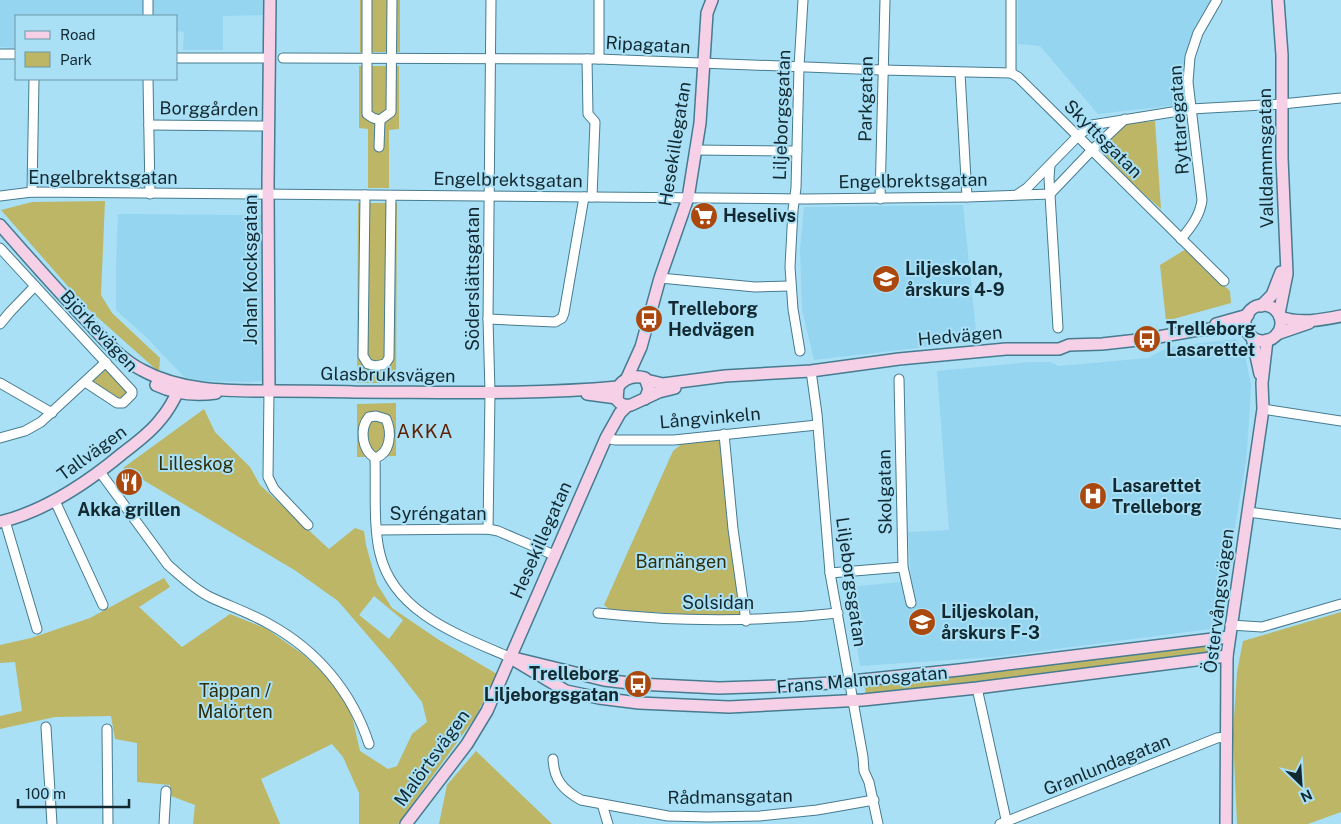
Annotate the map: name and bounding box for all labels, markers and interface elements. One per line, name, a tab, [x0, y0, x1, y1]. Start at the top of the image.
legend	[15, 15, 178, 80]
text: Road	[60, 26, 96, 43]
street label: Ripagatan	[605, 32, 691, 57]
street label: Liljeborgsgatan	[769, 49, 794, 181]
text: Park	[60, 51, 92, 68]
street label: Parkgatan	[854, 56, 877, 142]
street label: Ryttaregatan	[1164, 65, 1193, 175]
street label: Hesekillegatan	[654, 80, 695, 208]
street label: Valldammsgatan	[1254, 88, 1277, 228]
street label: Skyttsgatan	[1060, 95, 1147, 182]
street label: Borggården	[159, 97, 259, 120]
street label: Engelbrektsgatan	[28, 167, 178, 188]
street label: Engelbrektsgatan	[433, 168, 583, 191]
street label: Engelbrektsgatan	[838, 169, 988, 192]
street label: Johan Kocksgatan	[240, 195, 261, 345]
supermarket icon: Heselivs	[689, 201, 719, 231]
place label: Heselivs	[723, 205, 796, 226]
street label: Söderslättsgatan	[462, 207, 483, 351]
place label: Liljeskolan, årskurs 4-9	[905, 258, 1005, 300]
school or university icon: Liljeskolan, årskurs 4-9	[871, 264, 901, 294]
street label: Björkevägen	[56, 285, 143, 376]
place label: Trelleborg Hedvägen	[668, 298, 758, 340]
bus stop icon: Trelleborg Hedvägen	[634, 304, 664, 334]
place label: Trelleborg Lasarettet	[1166, 318, 1256, 360]
street label: Hedvägen	[917, 321, 1003, 350]
bus stop icon: Trelleborg Lasarettet	[1132, 324, 1162, 354]
street label: Glasbruksvägen	[320, 363, 456, 386]
street label: Långvinkeln	[659, 403, 761, 432]
district label: AKKA	[396, 420, 454, 442]
street label: Tallvägen	[53, 421, 130, 485]
street label: Skolgatan	[873, 449, 896, 535]
park label: Lilleskog	[158, 453, 234, 474]
restaurant icon: Akka grillen	[114, 467, 144, 497]
place label: Lasarettet Trelleborg	[1112, 475, 1202, 517]
street label: Hesekillegatan	[505, 478, 576, 602]
hospital icon: Lasarettet Trelleborg	[1078, 481, 1108, 511]
place label: Akka grillen	[77, 499, 181, 520]
street label: Syréngatan	[389, 503, 487, 524]
street label: Liljeborgsgatan	[832, 516, 871, 648]
street label: Östervångsvägen	[1198, 527, 1238, 675]
park label: Barnängen	[635, 551, 727, 572]
street label: Solsidan	[682, 592, 754, 613]
place label: Liljeskolan, årskurs F-3	[941, 601, 1040, 643]
school or university icon: Liljeskolan, årskurs F-3	[907, 607, 937, 637]
street label: Frans Malmrosgatan	[776, 662, 948, 697]
place label: Trelleborg Liljeborgsgatan	[484, 663, 619, 705]
bus stop icon: Trelleborg Liljeborgsgatan	[623, 669, 653, 699]
park label: Täppan / Malörten	[197, 680, 273, 722]
street label: Malörtsvägen	[390, 705, 474, 810]
street label: Granlundagatan	[1040, 730, 1173, 800]
north arrow	[1276, 759, 1326, 809]
scale bar	[18, 776, 129, 808]
text: 100 m	[25, 785, 66, 802]
street label: Rådmansgatan	[667, 785, 793, 808]
text: N	[1298, 786, 1315, 805]

